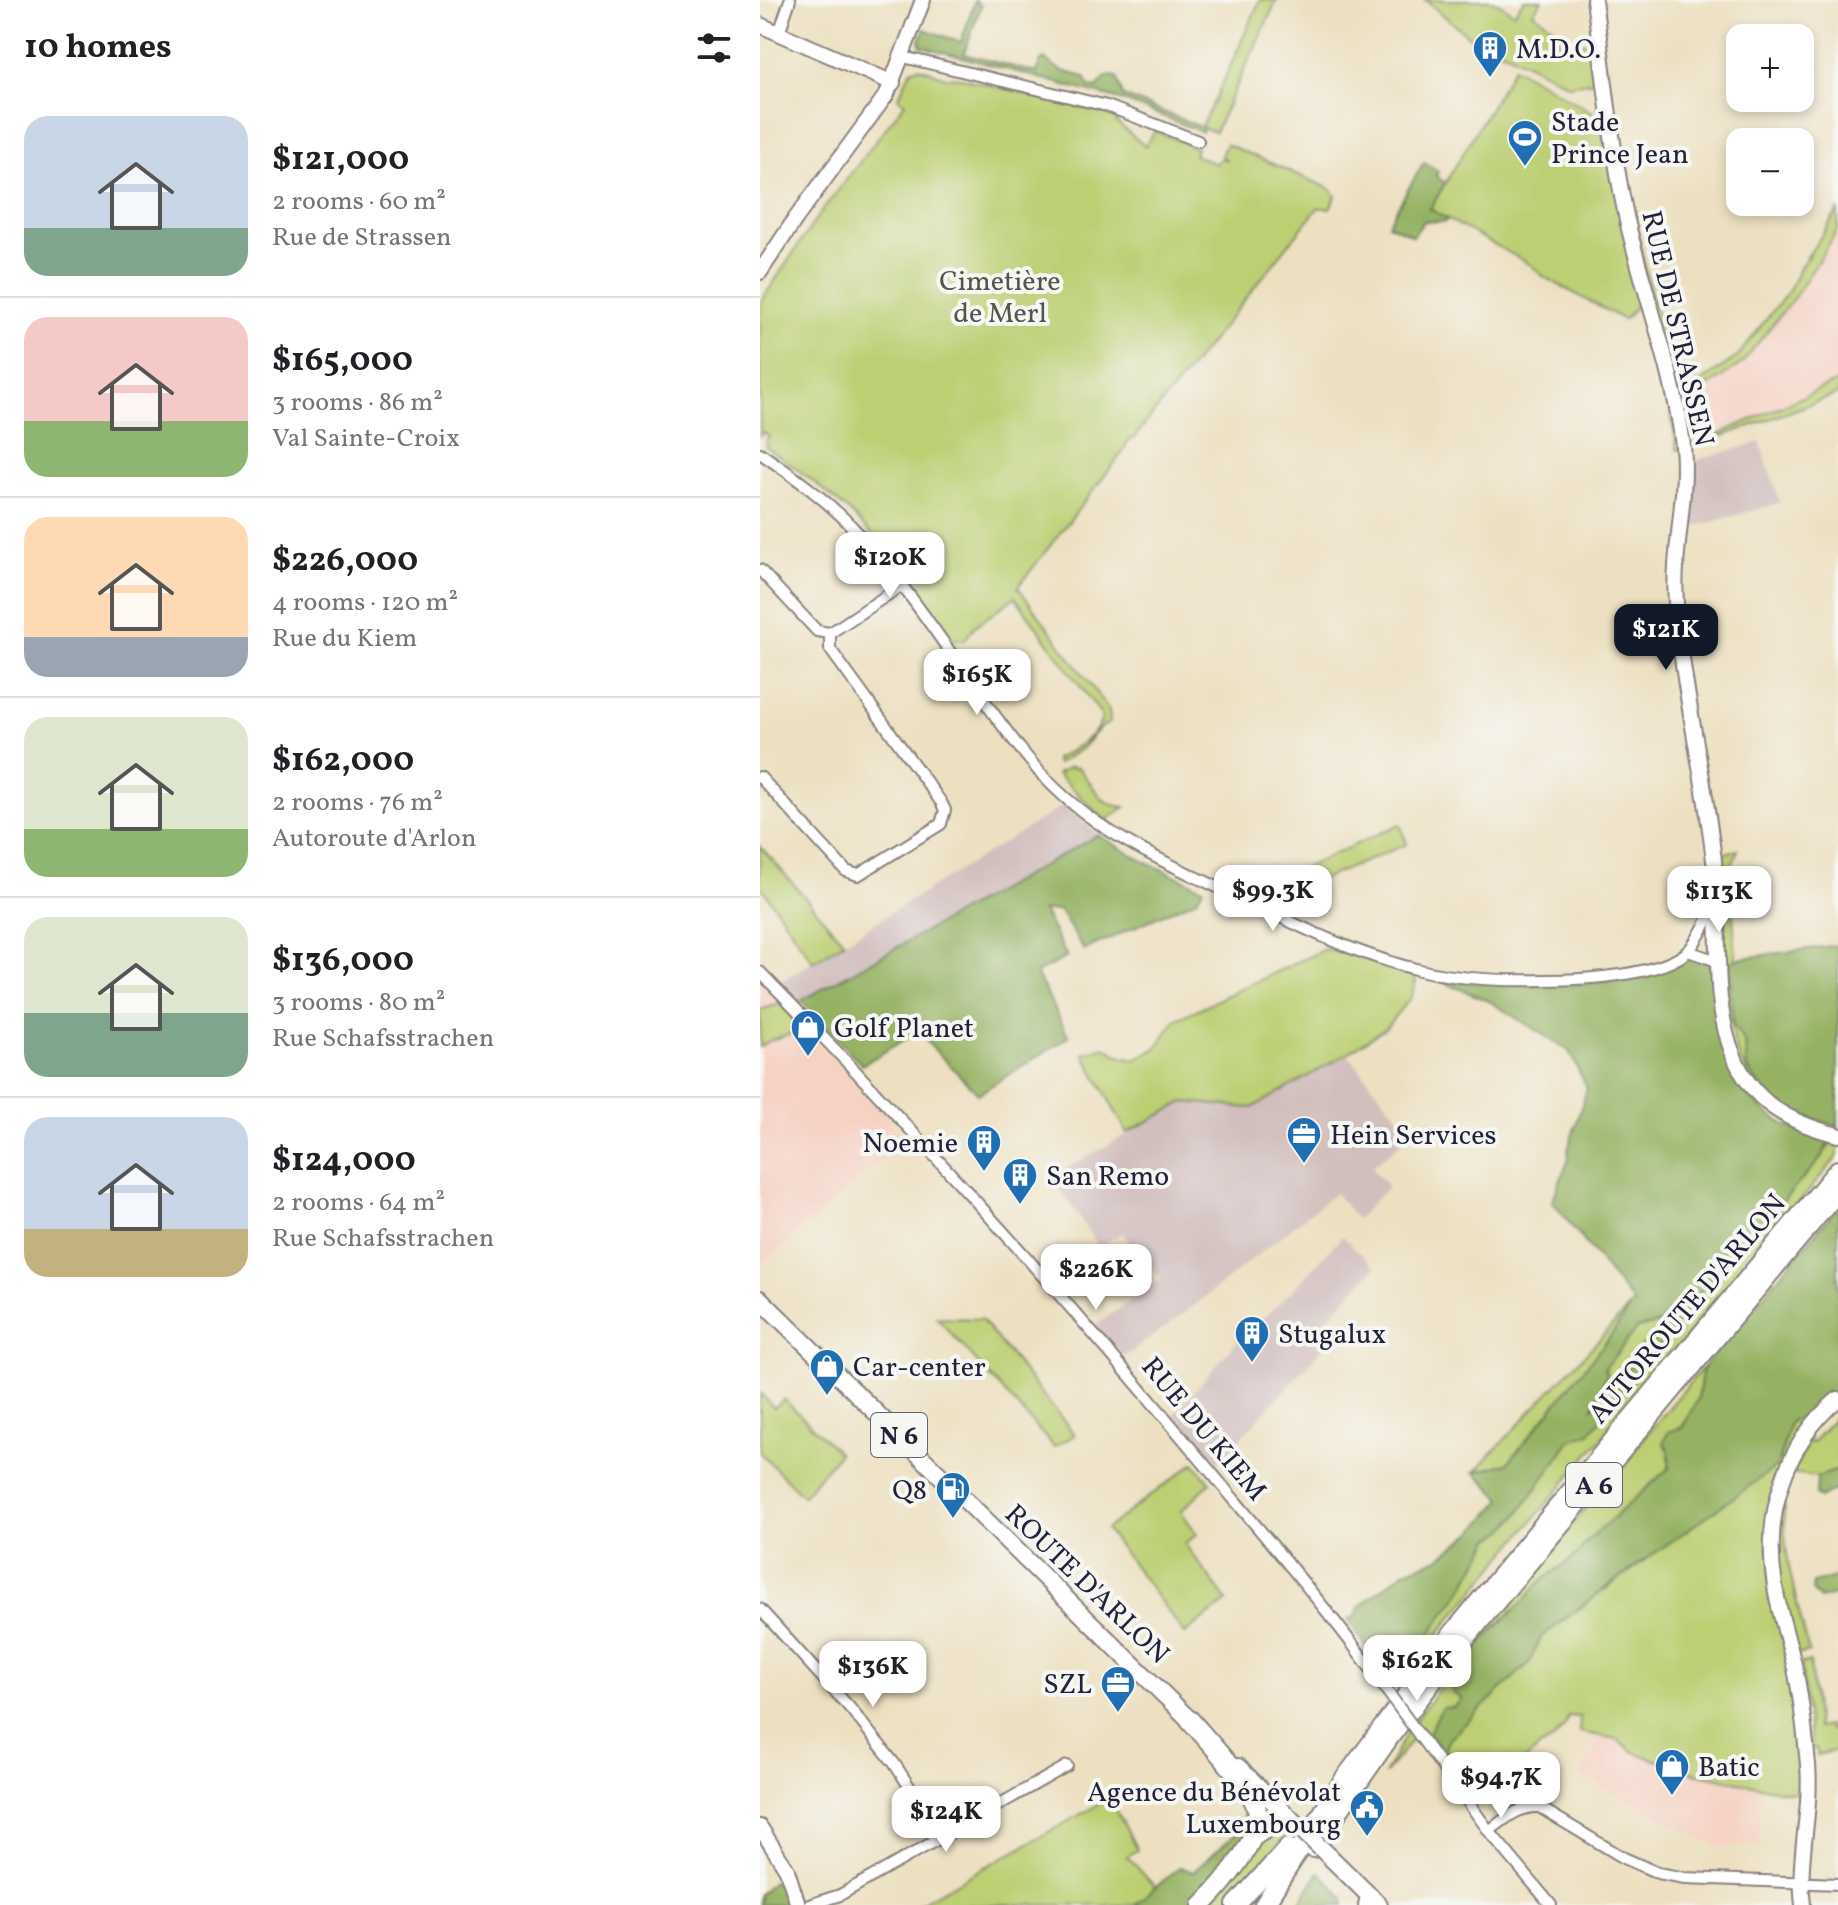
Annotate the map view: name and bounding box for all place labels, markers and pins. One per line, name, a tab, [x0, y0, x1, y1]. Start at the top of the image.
building icon: M.D.O.	[1471, 29, 1509, 79]
place label: M.D.O.	[1516, 31, 1601, 70]
place label: Stade Prince Jean	[1551, 104, 1689, 175]
sports icon: Stade Prince Jean	[1506, 118, 1544, 168]
pin: $120K	[834, 532, 946, 600]
pin: $121K	[1610, 604, 1722, 672]
pin: $165K	[921, 649, 1033, 717]
pin: $99.3K	[1208, 865, 1338, 933]
pin: $113K	[1663, 866, 1775, 934]
shop icon: Golf Planet	[789, 1008, 827, 1058]
place label: Golf Planet	[834, 1010, 974, 1049]
office icon: Hein Services	[1285, 1115, 1323, 1165]
place label: Hein Services	[1330, 1117, 1497, 1156]
building icon: Noemie	[965, 1123, 1003, 1173]
place label: Noemie	[863, 1125, 958, 1164]
building icon: San Remo	[1001, 1156, 1039, 1206]
place label: San Remo	[1046, 1158, 1169, 1197]
pin: $226K	[1040, 1244, 1152, 1312]
building icon: Stugalux	[1233, 1314, 1271, 1364]
place label: Stugalux	[1278, 1316, 1386, 1355]
shop icon: Car-center	[808, 1347, 846, 1397]
place label: Car-center	[853, 1349, 986, 1388]
fuel station icon: Q8	[934, 1470, 972, 1520]
place label: Q8	[892, 1472, 927, 1511]
pin: $162K	[1361, 1635, 1473, 1703]
pin: $136K	[817, 1641, 929, 1709]
office icon: SZL	[1099, 1664, 1137, 1714]
place label: SZL	[1043, 1666, 1092, 1705]
shop icon: Batic	[1653, 1747, 1691, 1797]
place label: Batic	[1698, 1749, 1760, 1788]
pin: $94.7K	[1436, 1752, 1566, 1820]
place label: Agence du Bénévolat Luxembourg	[1087, 1774, 1341, 1845]
pin: $124K	[890, 1786, 1002, 1854]
public building icon: Agence du Bénévolat Luxembourg	[1348, 1788, 1386, 1838]

